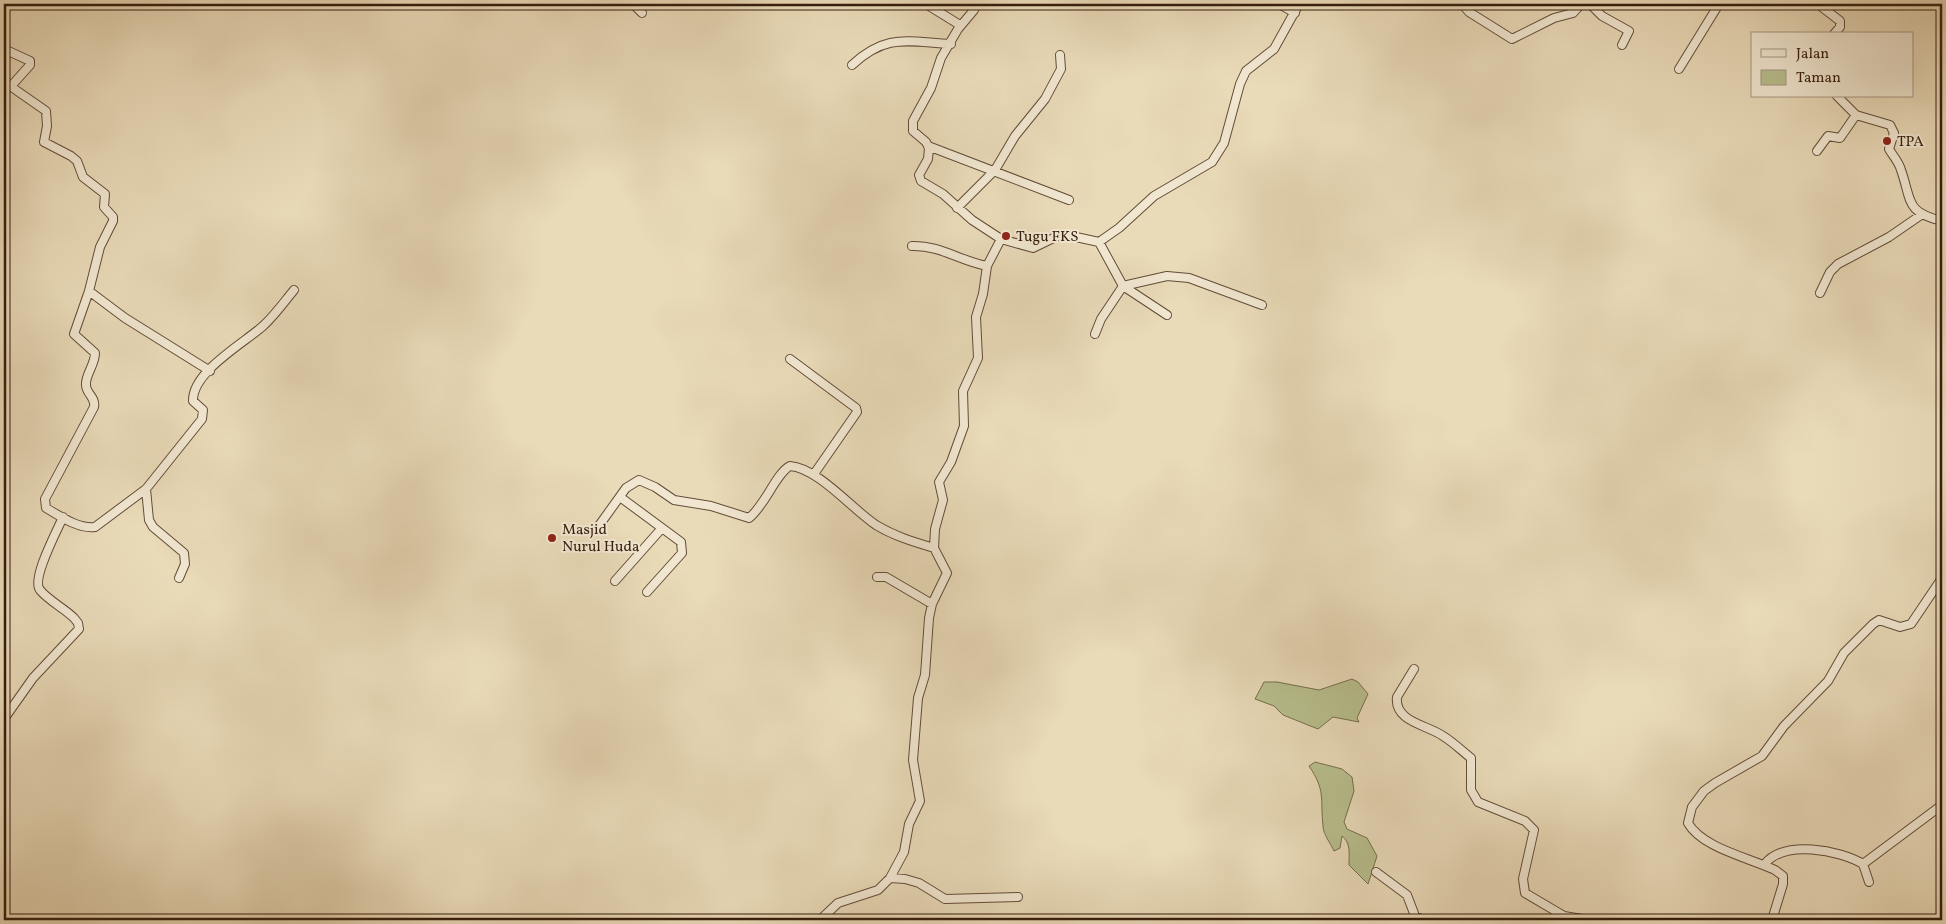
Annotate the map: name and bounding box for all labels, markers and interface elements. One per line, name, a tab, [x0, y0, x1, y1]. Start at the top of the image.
legend	[1751, 32, 1914, 98]
text: Jalan	[1796, 44, 1829, 65]
text: Taman	[1796, 68, 1841, 89]
place label: TPA	[1897, 132, 1924, 153]
marker: TPA	[1881, 135, 1893, 147]
place label: Tugu FKS	[1016, 227, 1078, 248]
marker: Tugu FKS	[1000, 230, 1012, 242]
place label: Masjid Nurul Huda	[562, 520, 640, 558]
marker: Masjid Nurul Huda	[546, 532, 558, 544]

